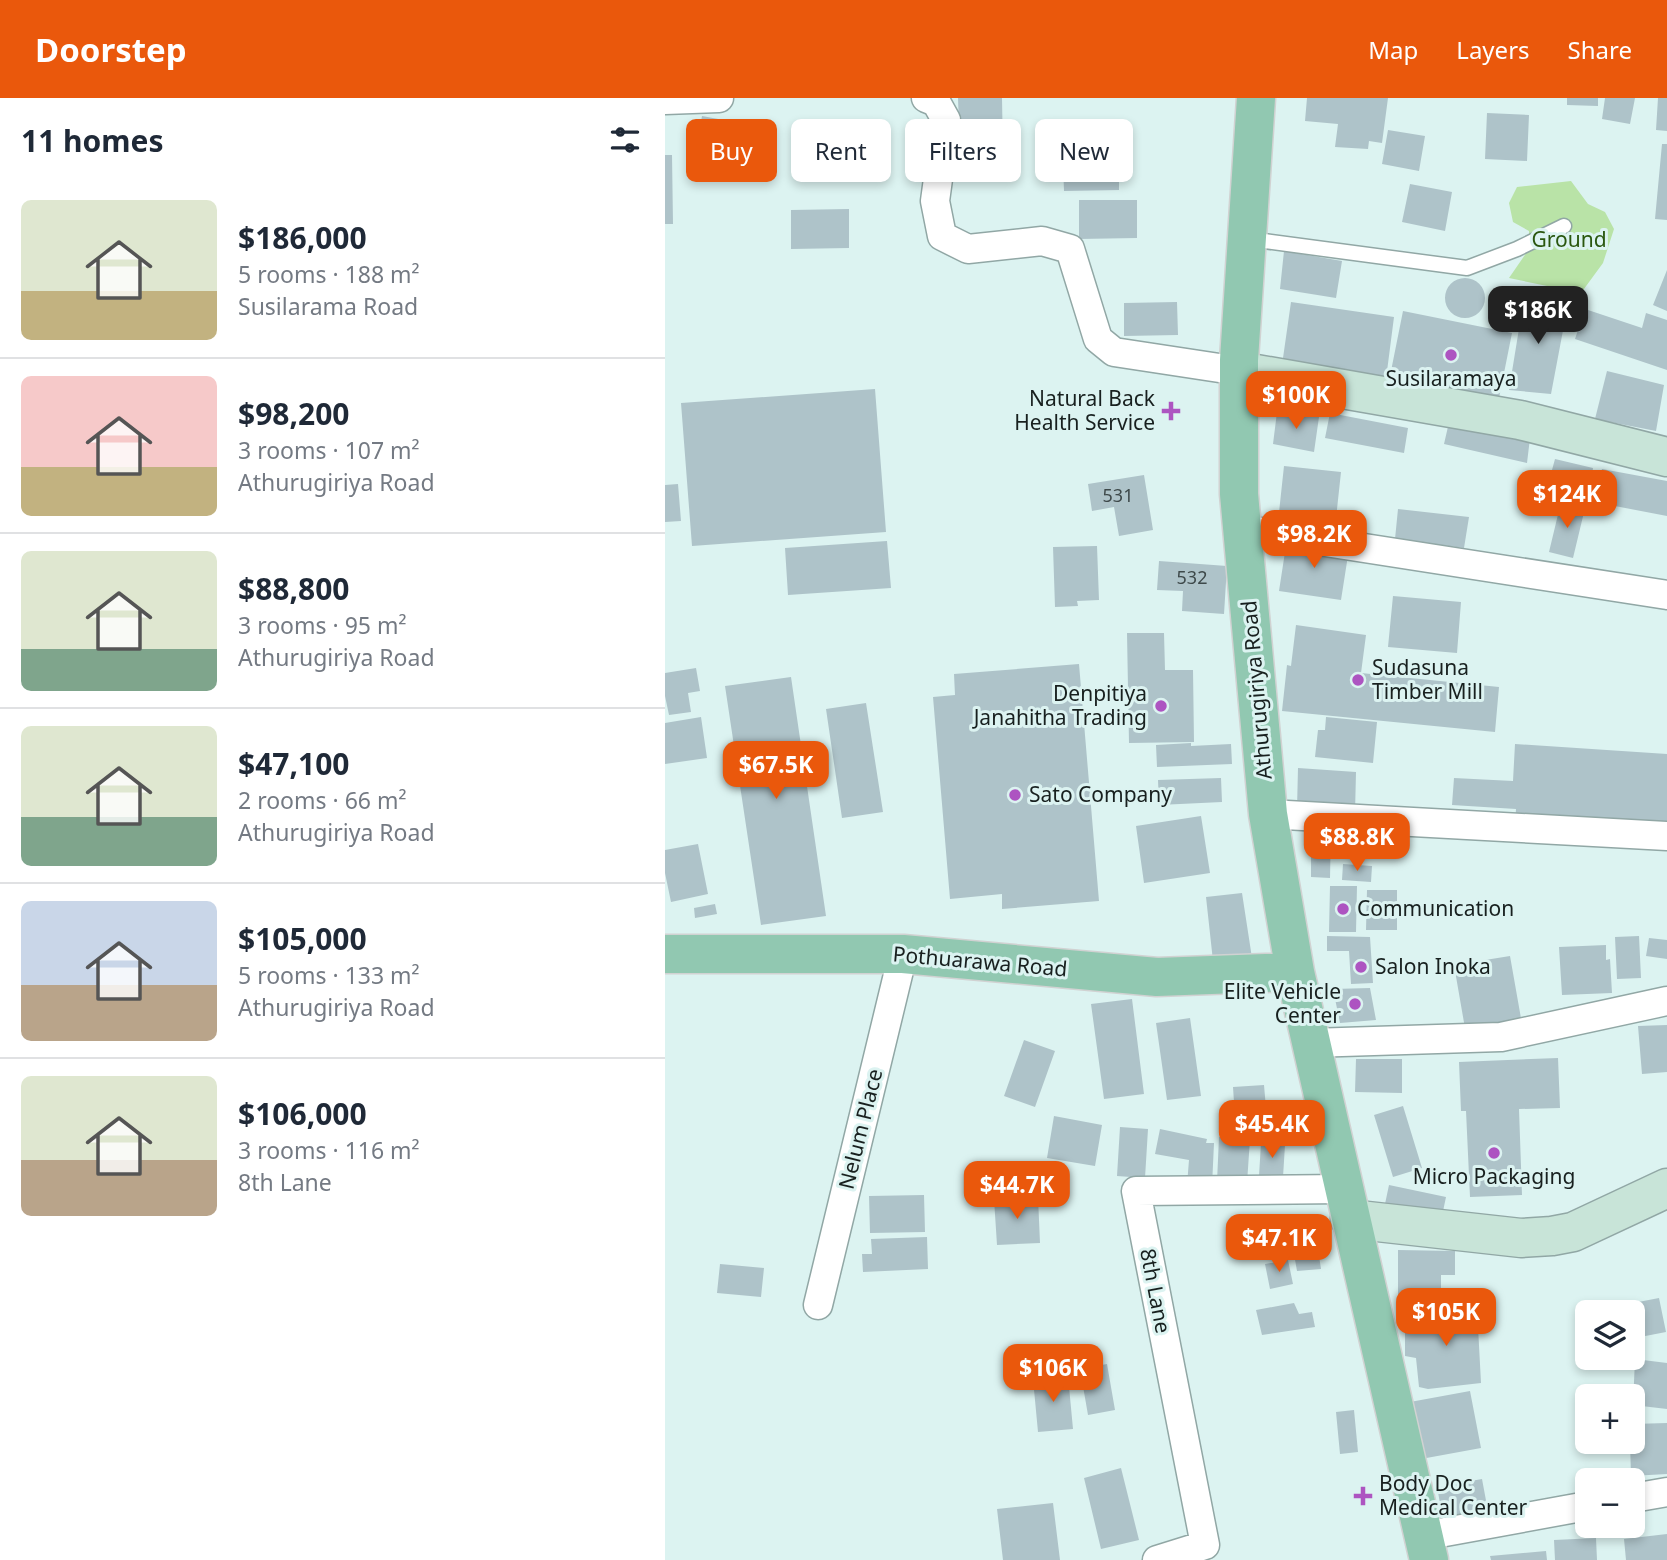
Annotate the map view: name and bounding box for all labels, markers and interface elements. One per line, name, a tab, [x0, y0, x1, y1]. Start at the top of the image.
text: Doorstep	[35, 27, 187, 72]
text: Map	[1368, 33, 1418, 66]
text: Layers	[1456, 33, 1530, 66]
text: Share	[1568, 33, 1632, 66]
chip: Buy	[686, 119, 777, 182]
chip: Rent	[791, 119, 891, 182]
chip: Filters	[905, 119, 1021, 182]
chip: New	[1035, 119, 1133, 182]
text: 11 homes	[21, 120, 164, 161]
icon: filters	[606, 121, 644, 159]
text: $186,000	[238, 217, 367, 258]
park label: Ground	[1531, 225, 1607, 253]
icon: home	[77, 228, 161, 312]
text: 5 rooms · 188 m²	[238, 258, 420, 290]
pin: $186K	[1489, 286, 1587, 346]
text: Susilarama Road	[238, 290, 418, 322]
text: $186K	[1504, 293, 1572, 325]
marker: Susilaramaya	[1443, 347, 1459, 363]
place label: Susilaramaya	[1385, 364, 1517, 392]
pin: $100K	[1247, 372, 1345, 431]
text: $100K	[1262, 378, 1330, 410]
place label: Natural Back Health Service	[1014, 384, 1156, 436]
text: $98,200	[238, 393, 350, 434]
marker: Natural Back Health Service	[1161, 401, 1181, 421]
icon: home	[77, 404, 161, 488]
text: 3 rooms · 107 m²	[238, 434, 420, 466]
text: Athurugiriya Road	[238, 466, 435, 498]
pin: $124K	[1518, 470, 1616, 530]
text: $124K	[1533, 477, 1601, 509]
house number: 531	[1103, 483, 1133, 507]
pin: $98.2K	[1257, 510, 1371, 570]
text: $98.2K	[1277, 517, 1351, 549]
house number: 532	[1177, 565, 1207, 589]
text: $88,800	[238, 568, 350, 609]
icon: home	[77, 579, 161, 663]
street label: Athurugiriya Road	[1234, 599, 1278, 781]
text: 3 rooms · 95 m²	[238, 609, 407, 641]
text: Athurugiriya Road	[238, 641, 435, 673]
place label: Sudasuna Timber Mill	[1372, 653, 1483, 705]
marker: Sudasuna Timber Mill	[1350, 672, 1366, 688]
place label: Denpitiya Janahitha Trading	[972, 679, 1147, 731]
marker: Denpitiya Janahitha Trading	[1153, 698, 1169, 714]
pin: $67.5K	[719, 742, 833, 801]
text: $47,100	[238, 743, 350, 784]
text: $67.5K	[739, 748, 813, 780]
icon: home	[77, 754, 161, 838]
place label: Sato Company	[1029, 780, 1172, 808]
text: 2 rooms · 66 m²	[238, 784, 407, 816]
marker: Sato Company	[1007, 787, 1023, 803]
pin: $88.8K	[1300, 814, 1414, 873]
text: Athurugiriya Road	[238, 816, 435, 848]
text: $88.8K	[1320, 820, 1394, 852]
place label: Communication	[1357, 894, 1514, 922]
marker: Communication	[1335, 901, 1351, 917]
text: $105,000	[238, 918, 367, 959]
icon: home	[77, 929, 161, 1013]
street label: Pothuarawa Road	[892, 939, 1068, 983]
place label: Salon Inoka	[1375, 952, 1491, 980]
text: 5 rooms · 133 m²	[238, 959, 420, 991]
marker: Salon Inoka	[1353, 959, 1369, 975]
place label: Elite Vehicle Center	[1224, 977, 1341, 1029]
text: Athurugiriya Road	[238, 991, 435, 1023]
marker: Elite Vehicle Center	[1347, 996, 1363, 1012]
street label: Nelum Place	[832, 1066, 889, 1192]
text: $106,000	[238, 1093, 367, 1134]
pin: $45.4K	[1215, 1100, 1329, 1160]
icon: home	[77, 1104, 161, 1188]
text: $45.4K	[1235, 1107, 1309, 1139]
text: 3 rooms · 116 m²	[238, 1134, 420, 1166]
marker: Micro Packaging	[1486, 1145, 1502, 1161]
pin: $44.7K	[960, 1162, 1074, 1221]
place label: Micro Packaging	[1413, 1162, 1575, 1190]
text: 8th Lane	[238, 1166, 332, 1198]
text: $44.7K	[980, 1168, 1054, 1200]
pin: $47.1K	[1222, 1214, 1336, 1274]
text: $47.1K	[1242, 1221, 1316, 1253]
street label: 8th Lane	[1134, 1246, 1178, 1336]
pin: $105K	[1397, 1288, 1495, 1348]
text: $105K	[1412, 1295, 1480, 1327]
map controls	[1575, 1300, 1645, 1538]
button: layers	[1575, 1300, 1645, 1370]
pin: $106K	[1004, 1344, 1102, 1404]
text: $106K	[1019, 1351, 1087, 1383]
button: +	[1575, 1384, 1645, 1454]
button: −	[1575, 1468, 1645, 1538]
place label: Body Doc Medical Center	[1379, 1469, 1527, 1521]
marker: Body Doc Medical Center	[1353, 1486, 1373, 1506]

